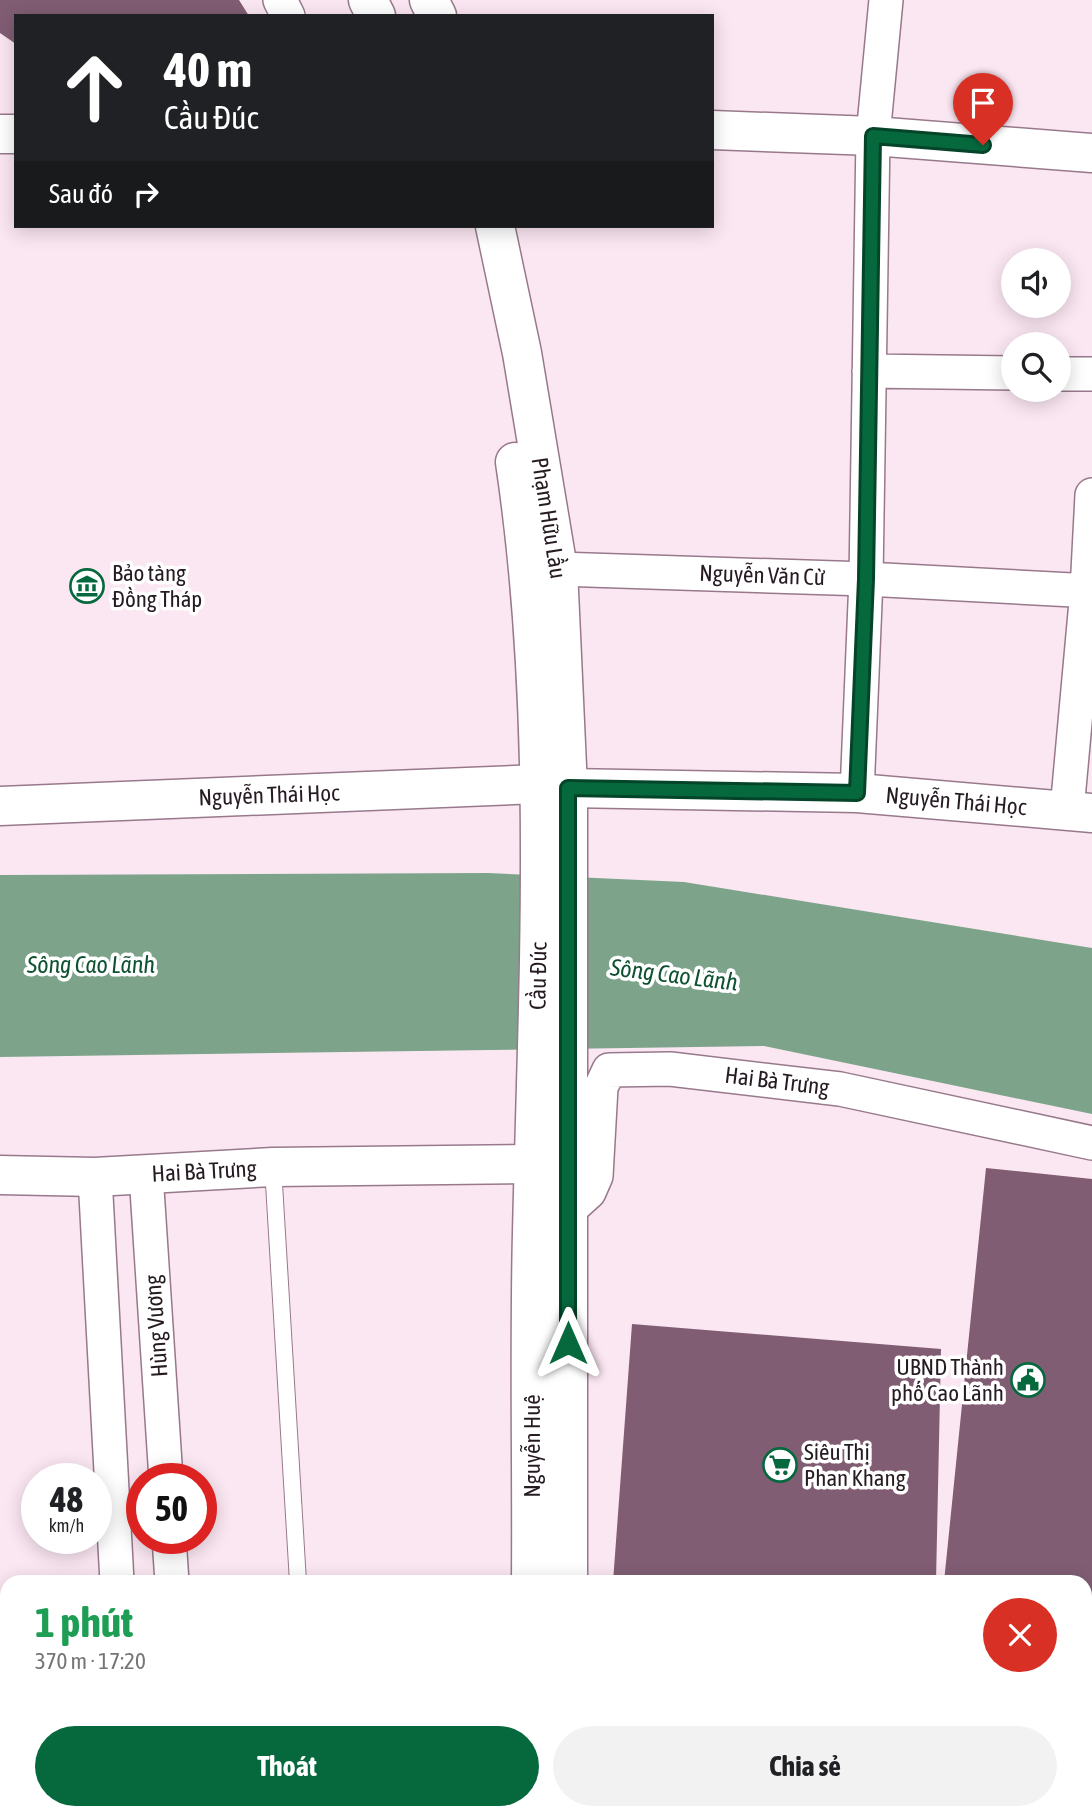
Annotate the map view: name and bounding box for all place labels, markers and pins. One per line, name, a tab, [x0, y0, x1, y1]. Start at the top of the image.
pin	[953, 73, 1013, 145]
place label: Bảo tàng Đồng Tháp	[112, 560, 202, 612]
museum icon: Bảo tàng Đồng Tháp	[68, 567, 106, 605]
place label: UBND Thành phố Cao Lãnh	[891, 1354, 1004, 1406]
public building icon: UBND Thành phố Cao Lãnh	[1009, 1361, 1047, 1399]
place label: Siêu Thị Phan Khang	[804, 1439, 906, 1491]
supermarket icon: Siêu Thị Phan Khang	[761, 1446, 799, 1484]

